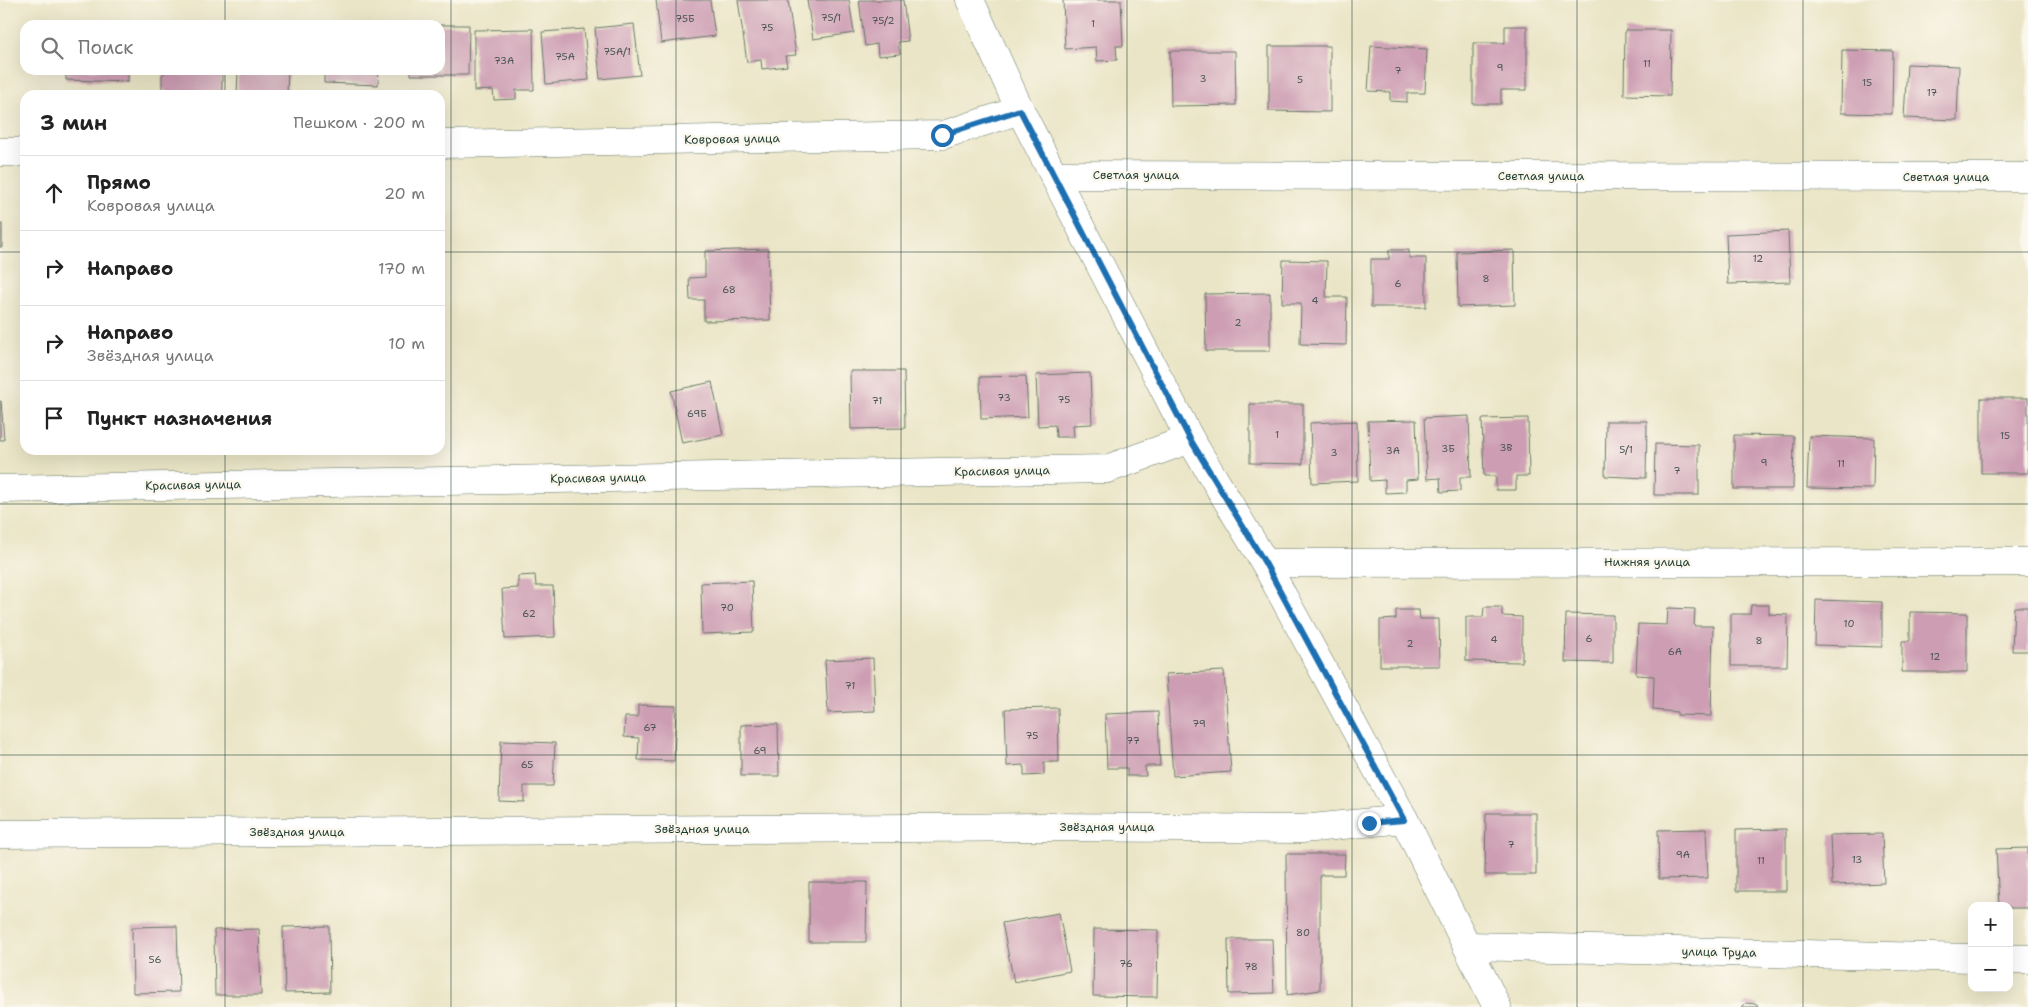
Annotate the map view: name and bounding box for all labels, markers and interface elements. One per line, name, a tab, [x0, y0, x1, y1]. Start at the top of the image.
house number: 75/1	[821, 11, 841, 24]
house number: 75Б	[675, 12, 695, 25]
house number: 75/2	[872, 14, 895, 27]
house number: 1	[1091, 17, 1095, 30]
search box	[20, 20, 445, 75]
house number: 75	[761, 21, 773, 34]
icon: search	[38, 34, 66, 62]
text: Поиск	[78, 35, 133, 60]
house number: 75А/1	[603, 45, 631, 58]
house number: 75А	[555, 50, 575, 63]
house number: 73А	[494, 54, 514, 67]
house number: 11	[1643, 57, 1651, 70]
house number: 9	[1497, 61, 1504, 74]
house number: 7	[1395, 64, 1402, 77]
house number: 3	[1200, 72, 1207, 85]
house number: 5	[1297, 73, 1303, 86]
house number: 15	[1862, 76, 1872, 89]
house number: 17	[1927, 86, 1937, 99]
text: 3 мин	[40, 109, 107, 137]
text: Пешком · 200 m	[294, 112, 425, 133]
route start	[931, 124, 954, 147]
street label: Ковровая улица	[684, 130, 781, 148]
street label: Светлая улица	[1093, 167, 1180, 183]
street label: Светлая улица	[1498, 168, 1585, 184]
street label: Светлая улица	[1903, 169, 1990, 185]
text: Прямо	[87, 170, 151, 195]
icon: ahead	[40, 179, 68, 207]
text: 20 m	[384, 183, 425, 204]
text: Ковровая улица	[87, 195, 215, 216]
house number: 12	[1753, 252, 1763, 265]
icon: right	[40, 254, 68, 282]
text: Направо	[87, 256, 173, 281]
text: 170 m	[378, 258, 425, 279]
house number: 8	[1483, 272, 1490, 285]
house number: 6	[1395, 277, 1402, 290]
house number: 68	[722, 283, 736, 296]
house number: 4	[1312, 294, 1319, 307]
house number: 2	[1235, 316, 1242, 329]
text: Направо	[87, 320, 173, 345]
icon: right	[40, 329, 68, 357]
text: 10 m	[388, 333, 425, 354]
text: Звёздная улица	[87, 345, 214, 366]
house number: 73	[997, 391, 1011, 404]
house number: 75	[1058, 393, 1070, 406]
house number: 71	[872, 394, 882, 407]
icon: arrive	[40, 404, 68, 432]
text: Пункт назначения	[87, 406, 272, 431]
house number: 69Б	[687, 407, 707, 420]
house number: 1	[1275, 428, 1279, 441]
house number: 15	[2000, 429, 2010, 442]
house number: 3В	[1500, 441, 1513, 454]
house number: 3Б	[1441, 442, 1455, 455]
house number: 5/1	[1619, 443, 1633, 456]
house number: 3А	[1386, 444, 1400, 457]
house number: 3	[1331, 446, 1338, 459]
house number: 9	[1761, 456, 1768, 469]
house number: 11	[1837, 457, 1845, 470]
street label: Красивая улица	[954, 462, 1051, 480]
house number: 7	[1674, 464, 1681, 477]
street label: Красивая улица	[550, 469, 647, 487]
street label: Красивая улица	[145, 476, 242, 494]
street label: Нижняя улица	[1604, 554, 1691, 570]
house number: 70	[720, 601, 734, 614]
house number: 62	[522, 607, 536, 620]
house number: 10	[1844, 617, 1854, 630]
house number: 6	[1586, 632, 1593, 645]
house number: 4	[1491, 633, 1498, 646]
house number: 8	[1756, 634, 1763, 647]
house number: 2	[1407, 637, 1414, 650]
house number: 6А	[1668, 645, 1682, 658]
house number: 12	[1930, 650, 1940, 663]
house number: 71	[845, 679, 855, 692]
house number: 79	[1192, 717, 1206, 730]
house number: 67	[644, 721, 656, 734]
house number: 75	[1026, 729, 1038, 742]
house number: 77	[1126, 734, 1140, 747]
house number: 69	[753, 744, 767, 757]
house number: 65	[521, 758, 533, 771]
route end	[1358, 812, 1381, 835]
street label: Звёздная улица	[1060, 819, 1155, 835]
street label: Звёздная улица	[655, 821, 750, 837]
street label: Звёздная улица	[250, 824, 345, 840]
house number: 7	[1508, 838, 1515, 851]
house number: 9А	[1676, 848, 1690, 861]
house number: 13	[1852, 853, 1862, 866]
house number: 11	[1757, 854, 1765, 867]
map controls	[1968, 902, 2013, 992]
button: +	[1968, 902, 2013, 947]
house number: 80	[1296, 926, 1310, 939]
street label: улица Труда	[1681, 943, 1757, 961]
button: −	[1968, 947, 2013, 992]
house number: 56	[149, 953, 161, 966]
house number: 76	[1119, 957, 1133, 970]
house number: 78	[1244, 960, 1258, 973]

